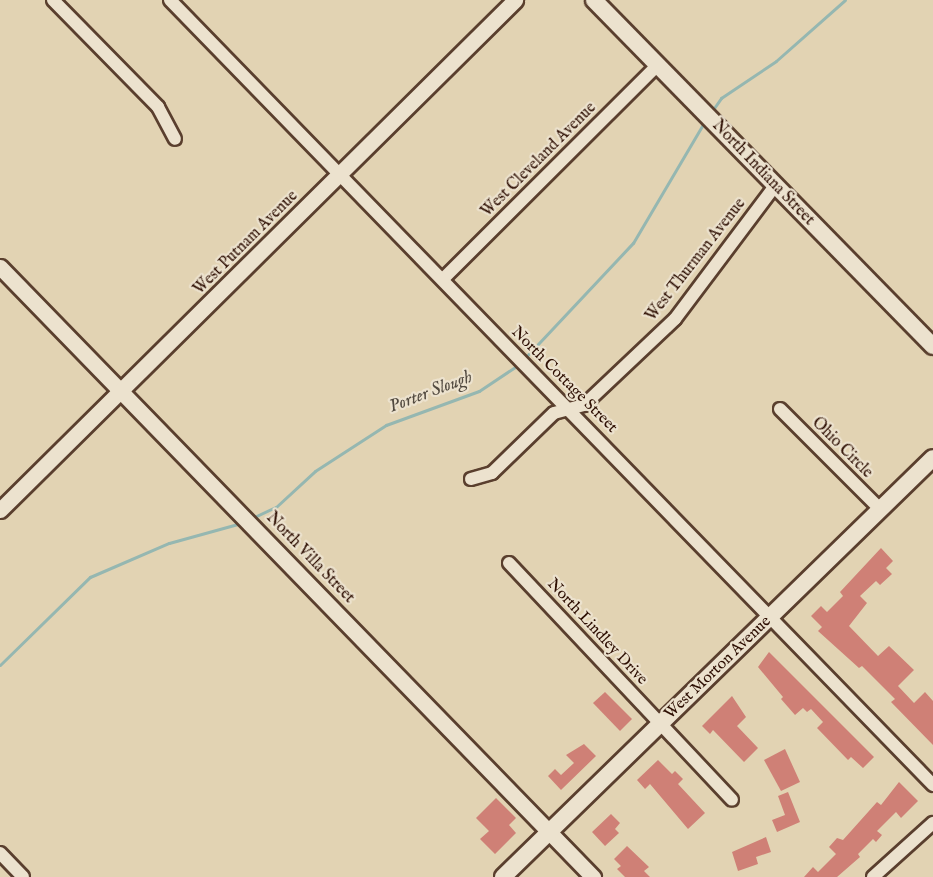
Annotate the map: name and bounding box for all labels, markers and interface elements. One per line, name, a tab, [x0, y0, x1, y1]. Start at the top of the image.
street label: West Cleveland Avenue	[478, 99, 600, 221]
street label: North Indiana Street	[708, 116, 818, 230]
street label: West Putnam Avenue	[190, 187, 302, 299]
street label: West Thurman Avenue	[642, 195, 750, 325]
street label: North Cottage Street	[507, 323, 621, 437]
water label: Porter Slough	[386, 367, 476, 419]
street label: Ohio Circle	[808, 414, 876, 482]
street label: North Villa Street	[262, 509, 358, 607]
street label: North Lindley Drive	[543, 575, 651, 689]
street label: West Morton Avenue	[661, 612, 775, 724]

